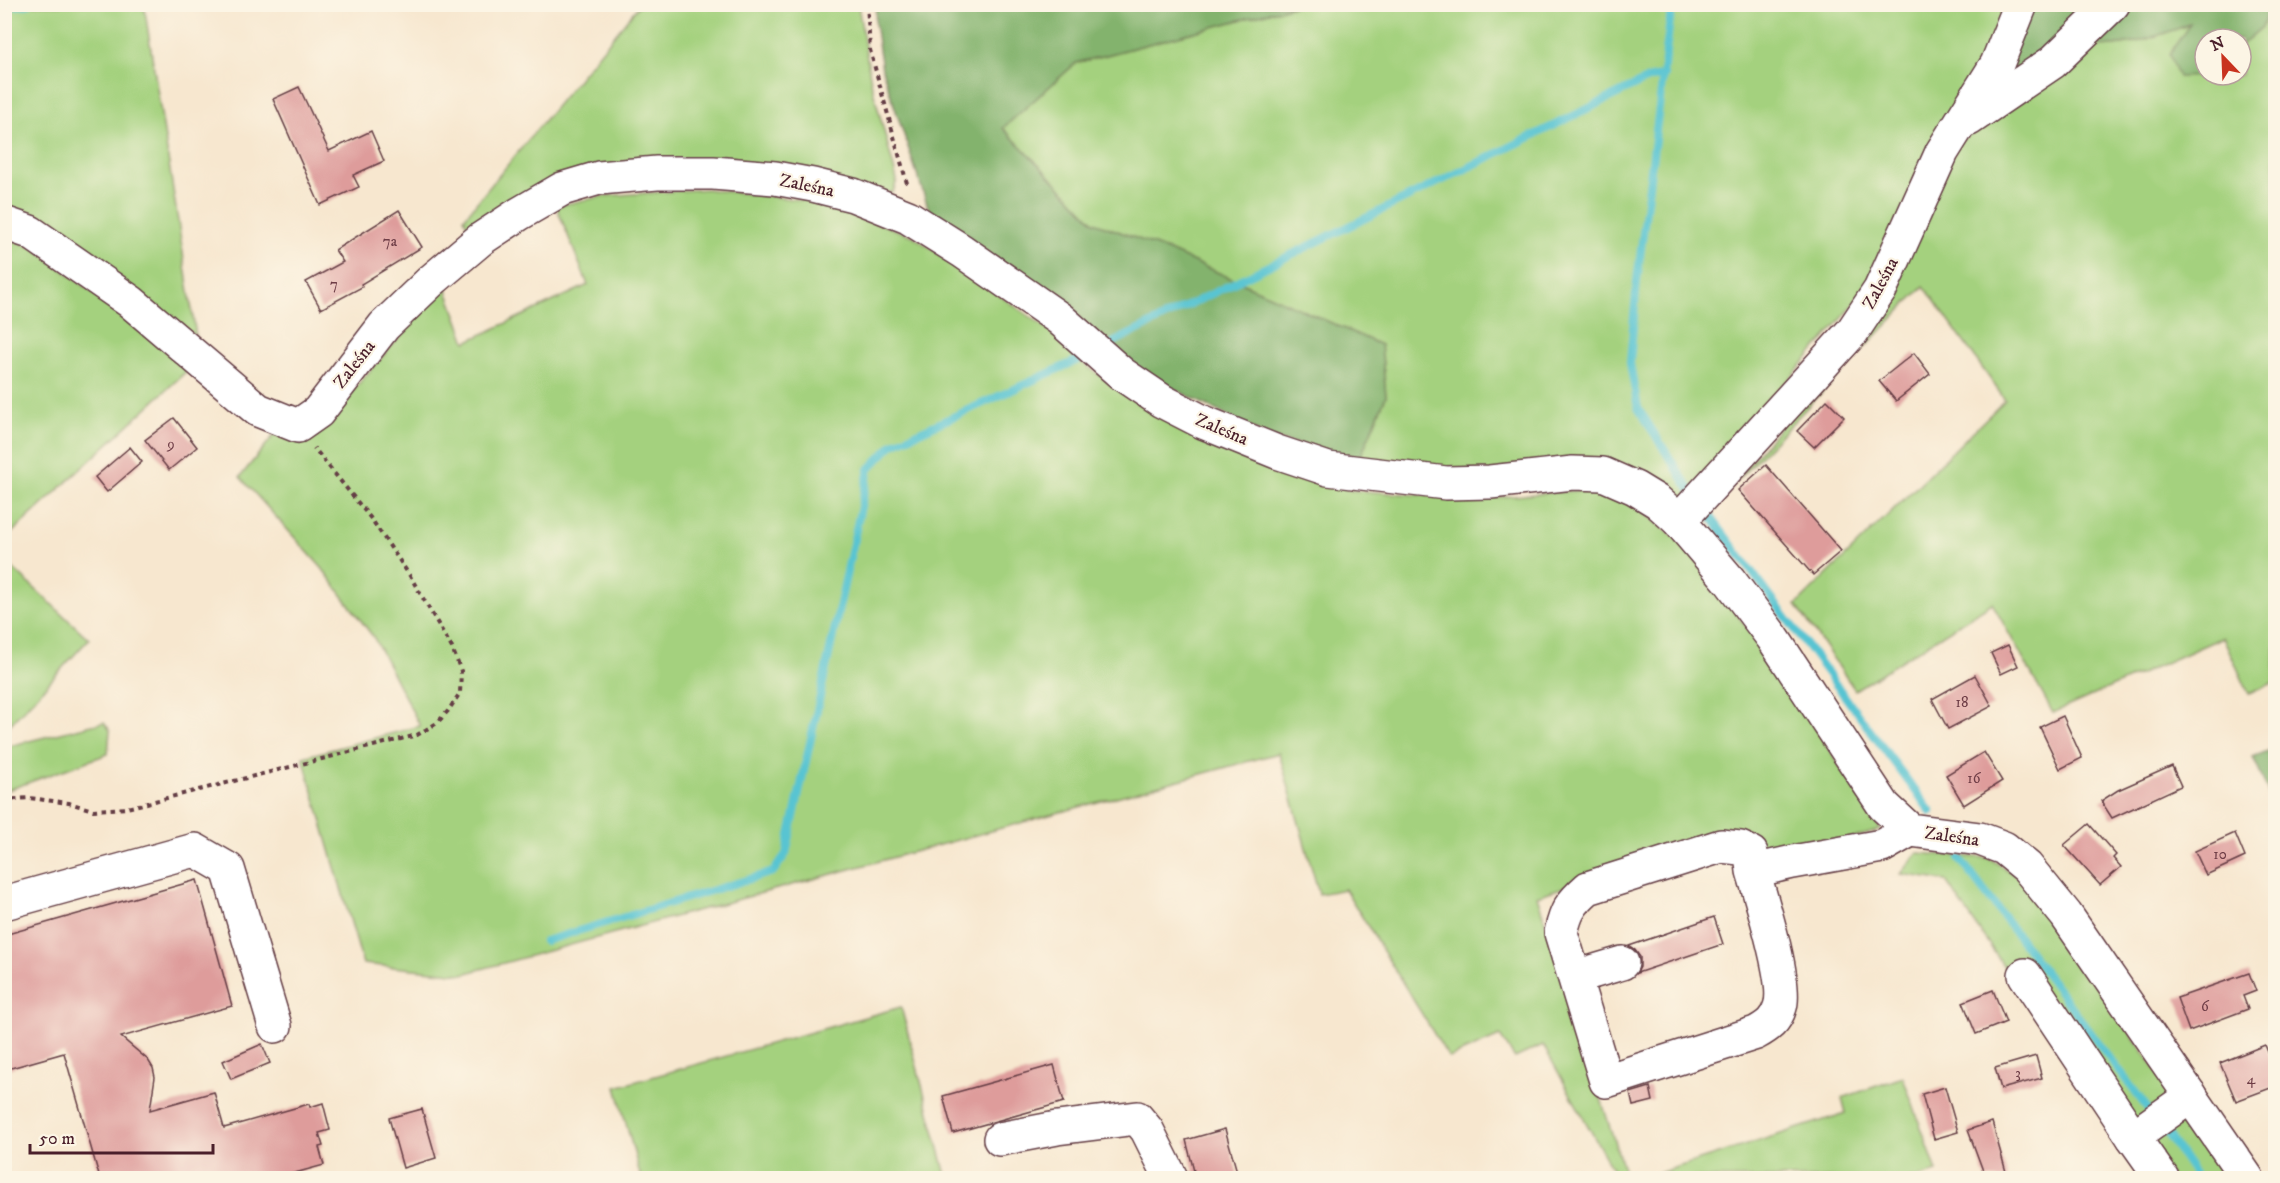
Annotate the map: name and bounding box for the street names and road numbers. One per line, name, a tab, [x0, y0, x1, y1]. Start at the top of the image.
street label: Zaleśna	[778, 169, 836, 203]
street label: Zaleśna	[1858, 254, 1904, 313]
street label: Zaleśna	[329, 336, 381, 393]
street label: Zaleśna	[1192, 409, 1252, 451]
street label: Zaleśna	[1923, 822, 1981, 852]

